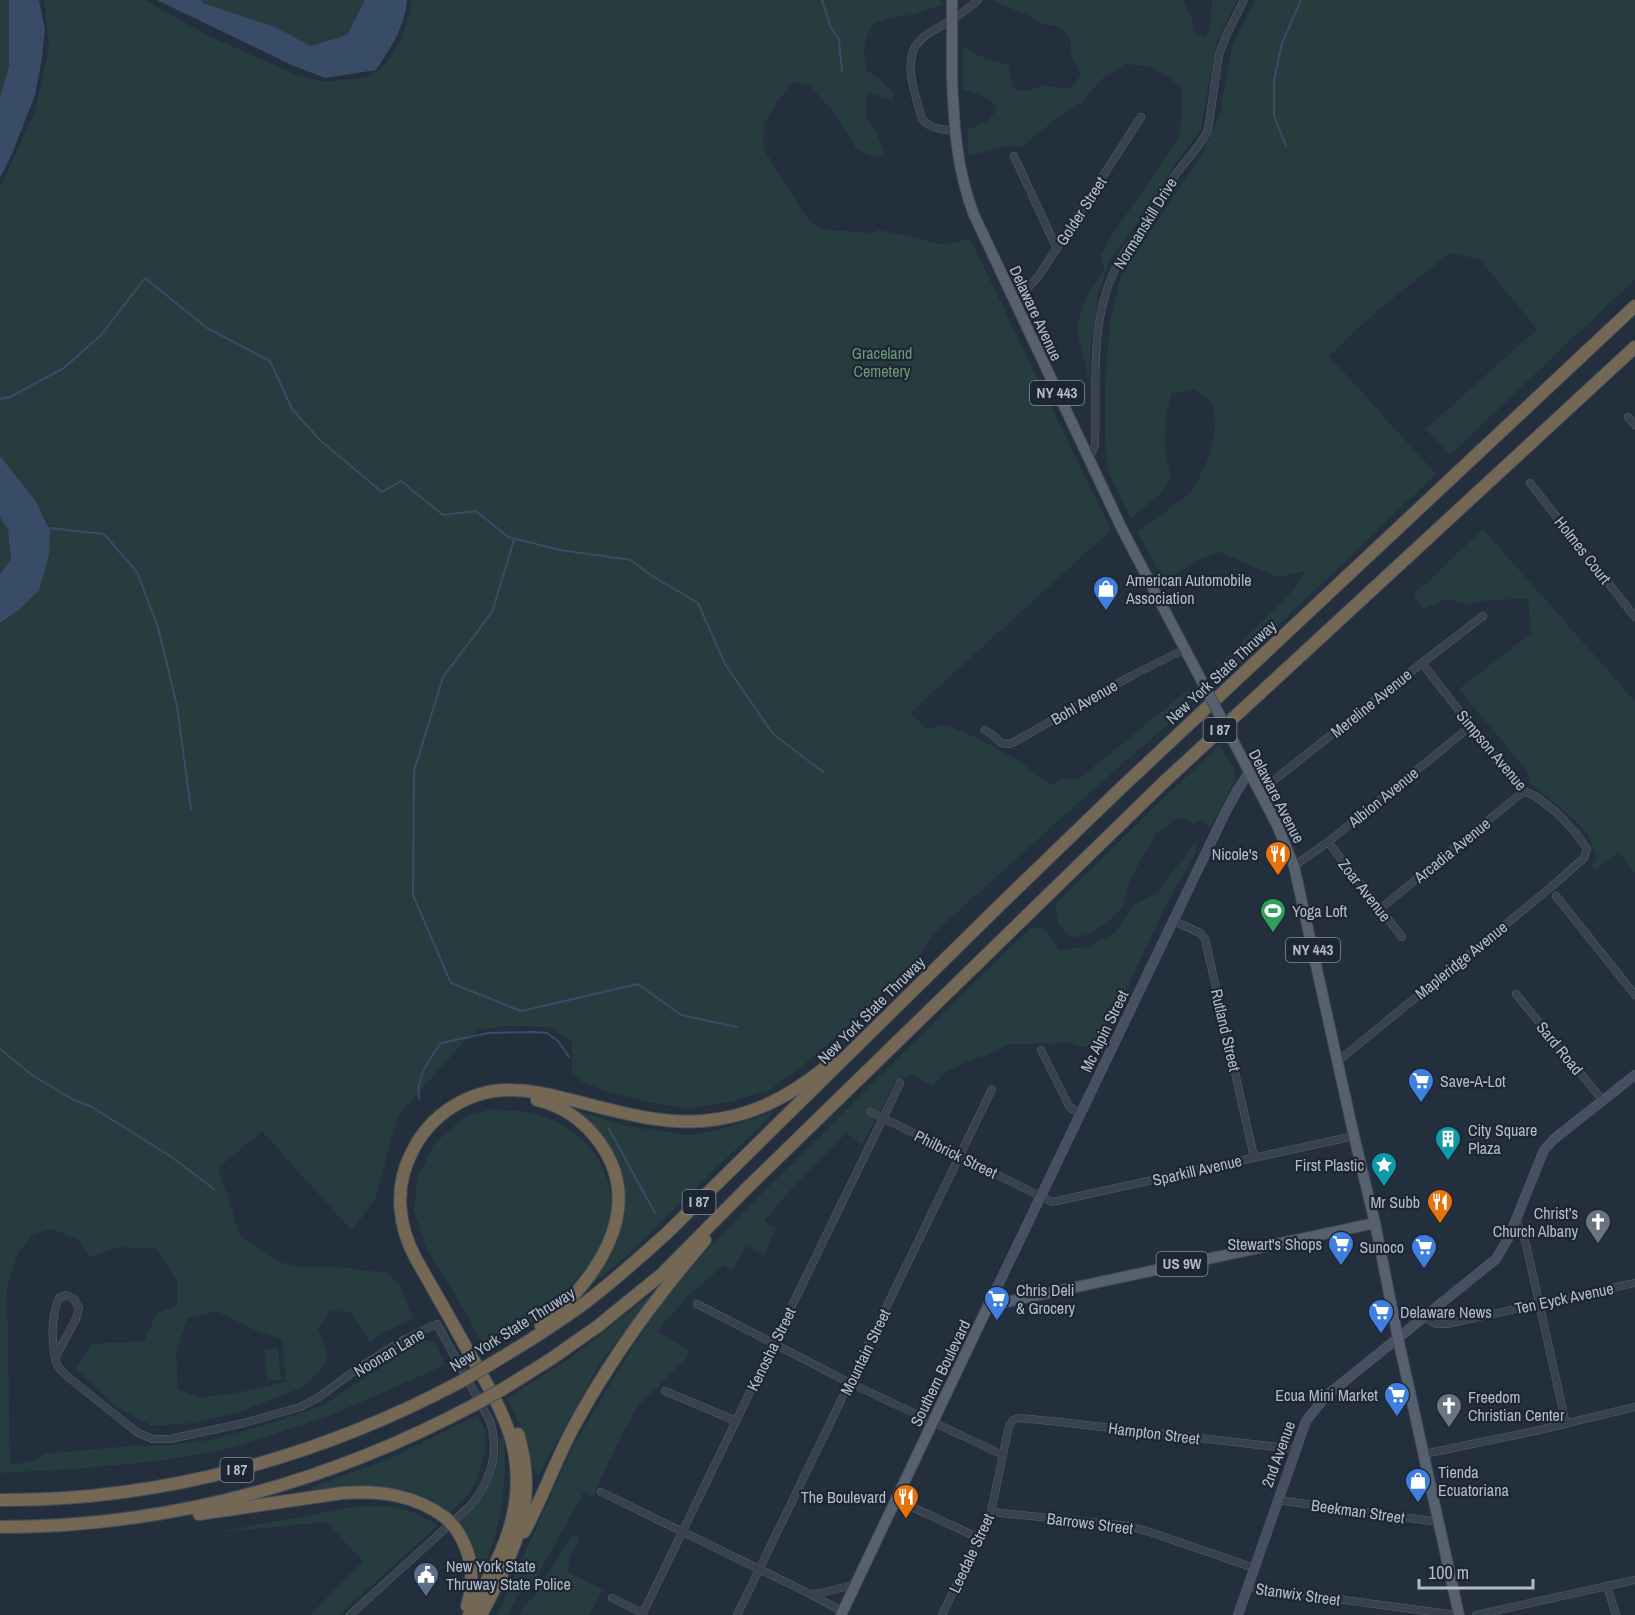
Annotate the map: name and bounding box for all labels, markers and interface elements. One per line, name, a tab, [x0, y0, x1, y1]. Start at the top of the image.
street label: Golder Street	[1051, 172, 1112, 250]
street label: Normanskill Drive	[1108, 173, 1182, 273]
street label: Delaware Avenue	[1004, 262, 1068, 364]
park label: Graceland Cemetery	[852, 342, 912, 382]
road number: NY 443	[1030, 381, 1084, 405]
street label: Holmes Court	[1550, 512, 1617, 589]
place label: American Automobile Association	[1125, 569, 1251, 609]
shop icon: American Automobile Association	[1091, 574, 1121, 612]
street label: New York State Thruway	[1161, 615, 1281, 729]
street label: Mereline Avenue	[1326, 664, 1416, 742]
street label: Bohl Avenue	[1047, 674, 1121, 730]
street label: Simpson Avenue	[1452, 705, 1532, 795]
road number: I 87	[1204, 718, 1236, 742]
street label: Delaware Avenue	[1244, 745, 1310, 847]
street label: Albion Avenue	[1343, 762, 1423, 833]
street label: Arcadia Avenue	[1408, 812, 1495, 888]
restaurant icon: Nicole's	[1263, 839, 1293, 877]
place label: Nicole's	[1212, 843, 1258, 865]
street label: Zoar Avenue	[1333, 854, 1397, 926]
sports icon: Yoga Loft	[1258, 896, 1288, 934]
place label: Yoga Loft	[1292, 900, 1347, 922]
street label: Mapleridge Avenue	[1410, 916, 1512, 1004]
road number: NY 443	[1286, 938, 1340, 962]
street label: New York State Thruway	[812, 951, 930, 1069]
street label: Mc Alpin Street	[1075, 986, 1134, 1076]
street label: Rutland Street	[1206, 987, 1246, 1074]
street label: Sard Road	[1532, 1017, 1588, 1079]
supermarket icon: Save-A-Lot	[1406, 1066, 1436, 1104]
place label: Save-A-Lot	[1440, 1070, 1506, 1092]
place label: City Square Plaza	[1468, 1119, 1537, 1159]
street label: Philbrick Street	[911, 1124, 1001, 1184]
building icon: City Square Plaza	[1433, 1124, 1463, 1162]
street label: Sparkill Avenue	[1150, 1149, 1244, 1191]
place icon: First Plastic	[1369, 1150, 1399, 1188]
place label: First Plastic	[1295, 1154, 1364, 1176]
restaurant icon: Mr Subb	[1425, 1187, 1455, 1225]
road number: I 87	[682, 1190, 716, 1214]
place label: Mr Subb	[1370, 1191, 1420, 1213]
place label: Christ’s Church Albany	[1493, 1202, 1578, 1242]
church icon: Christ’s Church Albany	[1583, 1207, 1613, 1245]
supermarket icon: Stewart's Shops	[1326, 1229, 1356, 1267]
supermarket icon: Sunoco	[1409, 1232, 1439, 1270]
place label: Stewart's Shops	[1228, 1233, 1322, 1255]
place label: Sunoco	[1360, 1236, 1404, 1258]
road number: US 9W	[1156, 1252, 1208, 1276]
street label: Ten Eyck Avenue	[1513, 1277, 1615, 1319]
place label: Chris Deli & Grocery	[1016, 1279, 1075, 1319]
street label: New York State Thruway	[445, 1281, 579, 1376]
supermarket icon: Chris Deli & Grocery	[982, 1284, 1012, 1322]
supermarket icon: Delaware News	[1366, 1297, 1396, 1335]
place label: Delaware News	[1400, 1301, 1492, 1323]
street label: Kenosha Street	[741, 1303, 801, 1394]
street label: Mountain Street	[835, 1305, 896, 1399]
street label: Southern Boulevard	[905, 1316, 975, 1430]
street label: Noonan Lane	[350, 1322, 428, 1382]
supermarket icon: Ecua Mini Market	[1382, 1380, 1412, 1418]
place label: Ecua Mini Market	[1275, 1384, 1378, 1406]
place label: Freedom Christian Center	[1468, 1386, 1565, 1426]
church icon: Freedom Christian Center	[1434, 1391, 1464, 1429]
street label: Hampton Street	[1107, 1416, 1201, 1450]
street label: 2nd Avenue	[1256, 1418, 1300, 1490]
road number: I 87	[220, 1458, 254, 1482]
place label: Tienda Ecuatoriana	[1438, 1461, 1509, 1501]
shop icon: Tienda Ecuatoriana	[1403, 1466, 1433, 1504]
restaurant icon: The Boulevard	[891, 1482, 921, 1520]
place label: The Boulevard	[801, 1486, 886, 1508]
street label: Beekman Street	[1310, 1494, 1406, 1528]
street label: Barrows Street	[1046, 1507, 1135, 1539]
street label: Leedale Street	[943, 1509, 999, 1596]
scale bar	[1419, 1552, 1533, 1590]
place label: New York State Thruway State Police	[446, 1555, 571, 1595]
public building icon: New York State Thruway State Police	[411, 1560, 441, 1598]
text: 100 m	[1428, 1560, 1469, 1585]
street label: Stanwix Street	[1254, 1577, 1342, 1611]

